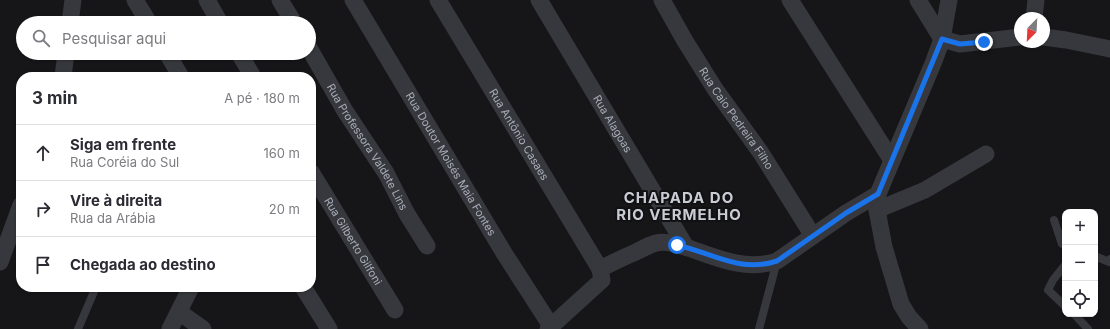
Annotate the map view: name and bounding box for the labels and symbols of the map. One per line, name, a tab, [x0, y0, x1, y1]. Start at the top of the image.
north arrow	[1014, 12, 1050, 48]
route end	[975, 33, 993, 51]
street label: Rua Caio Pedreira Filho	[696, 65, 777, 172]
street label: Rua Professora Valdete Lins	[324, 81, 411, 213]
street label: Rua Antônio Casaes	[486, 86, 552, 183]
street label: Rua Doutor Moisés Maia Fontes	[403, 90, 499, 238]
street label: Rua Alagoas	[590, 92, 635, 155]
district label: CHAPADA DO RIO VERMELHO	[616, 188, 742, 224]
street label: Rua Gilberto Gilfoni	[321, 195, 385, 288]
route start	[668, 236, 686, 254]

